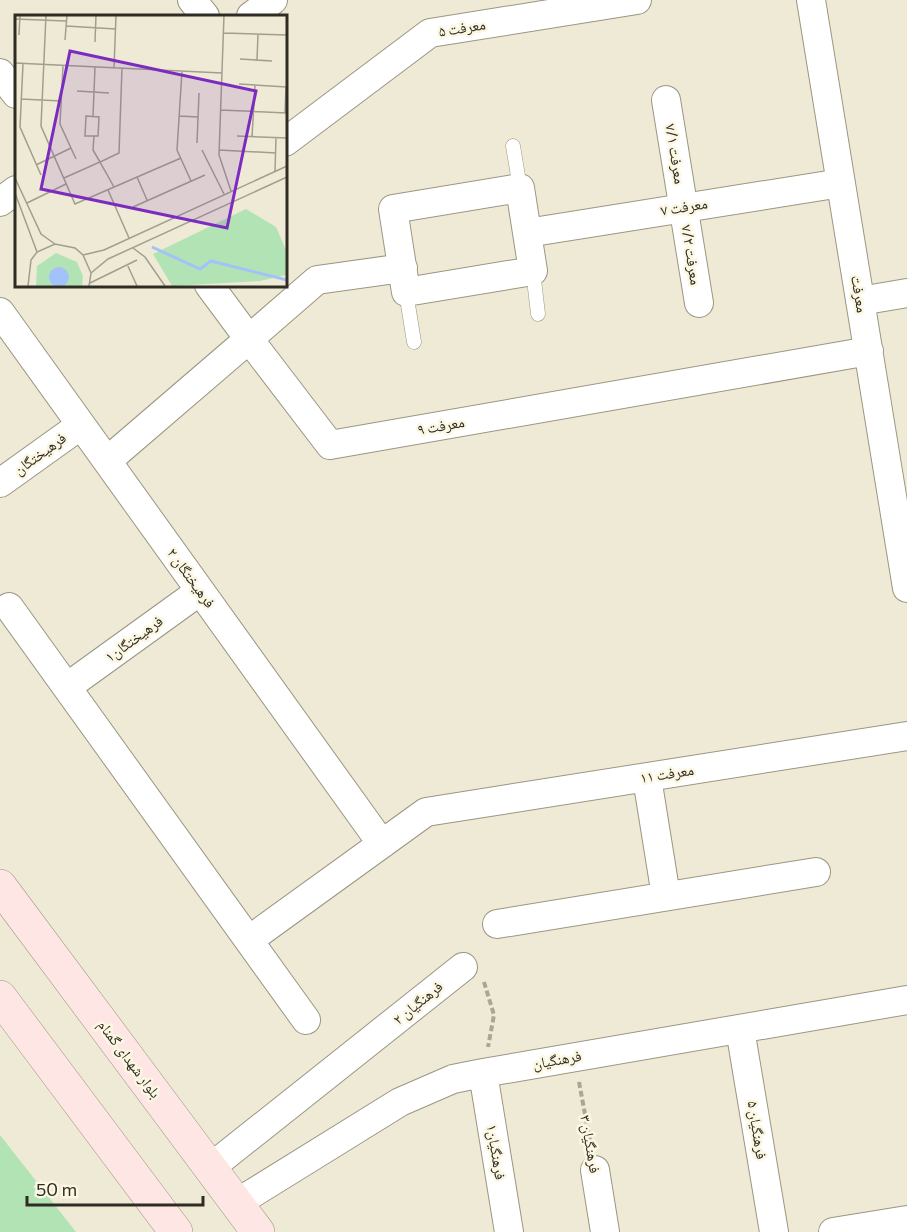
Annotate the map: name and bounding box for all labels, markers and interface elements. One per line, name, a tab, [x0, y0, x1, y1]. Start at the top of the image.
street label: معرفت ۵	[437, 14, 487, 41]
inset map	[15, 15, 286, 286]
street label: معرفت ۷/۱	[661, 122, 690, 186]
street label: معرفت ۷	[659, 193, 709, 220]
street label: معرفت ۷/۲	[677, 223, 706, 287]
street label: معرفت	[847, 274, 872, 314]
street label: معرفت ۹	[416, 412, 466, 439]
street label: فرهیختگان	[10, 428, 70, 480]
street label: فرهیختگان ۲	[162, 544, 220, 612]
street label: فرهیختگان۱	[101, 611, 167, 667]
street label: معرفت ۱۱	[639, 760, 695, 787]
street label: فرهنگیان ۲	[389, 977, 447, 1029]
street label: بلوار شهدای گمنام	[93, 1016, 165, 1102]
street label: فرهنگیان	[531, 1046, 583, 1074]
street label: فرهنگیان ۵	[743, 1099, 771, 1161]
street label: فرهنگیان ۳	[575, 1113, 605, 1175]
street label: فرهنگیان۱	[482, 1123, 510, 1181]
scale bar	[27, 1169, 202, 1207]
text: 50 m	[36, 1178, 77, 1200]

